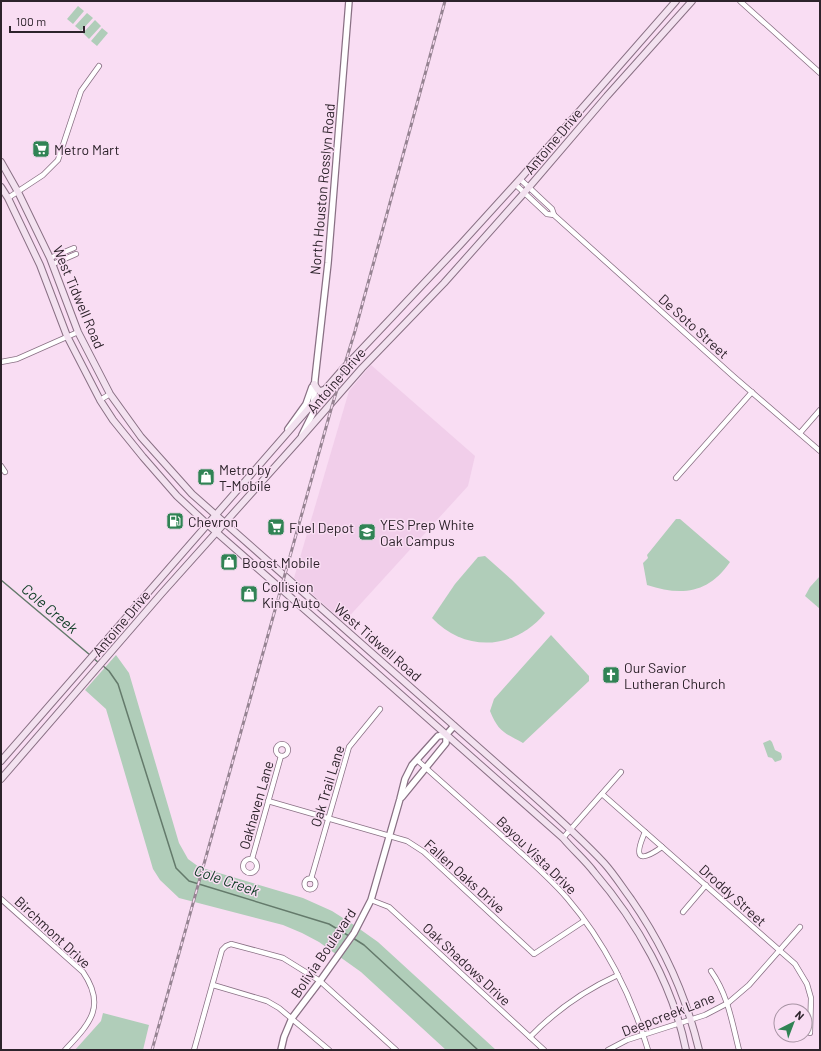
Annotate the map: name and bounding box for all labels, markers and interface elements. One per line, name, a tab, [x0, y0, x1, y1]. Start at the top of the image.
scale bar	[10, 8, 84, 34]
text: 100 m	[16, 14, 46, 28]
street label: North Houston Rosslyn Road	[306, 103, 338, 275]
street label: Antoine Drive	[520, 104, 586, 178]
supermarket icon: Metro Mart	[31, 139, 51, 159]
place label: Metro Mart	[54, 141, 119, 158]
street label: West Tidwell Road	[50, 243, 108, 351]
street label: De Soto Street	[656, 290, 732, 362]
street label: Antoine Drive	[303, 344, 369, 416]
place label: Metro by T-Mobile	[219, 461, 271, 494]
shop icon: Metro by T-Mobile	[196, 467, 216, 487]
fuel station icon: Chevron	[165, 511, 185, 531]
place label: Chevron	[188, 513, 238, 530]
place label: YES Prep White Oak Campus	[380, 516, 474, 549]
supermarket icon: Fuel Depot	[266, 517, 286, 537]
place label: Fuel Depot	[289, 519, 354, 536]
school or university icon: YES Prep White Oak Campus	[357, 522, 377, 542]
shop icon: Boost Mobile	[219, 552, 239, 572]
place label: Boost Mobile	[242, 554, 320, 571]
place label: Collision King Auto	[262, 578, 320, 611]
water label: Cole Creek	[18, 579, 82, 637]
shop icon: Collision King Auto	[239, 584, 259, 604]
street label: Antoine Drive	[88, 586, 154, 660]
street label: West Tidwell Road	[331, 599, 425, 685]
place label: Our Savior Lutheran Church	[624, 659, 725, 692]
church icon: Our Savior Lutheran Church	[601, 665, 621, 685]
street label: Oak Trail Lane	[306, 743, 348, 829]
street label: Oakhaven Lane	[235, 759, 277, 851]
street label: Bayou Vista Drive	[493, 813, 581, 897]
street label: Fallen Oaks Drive	[421, 835, 509, 917]
water label: Cole Creek	[192, 860, 263, 900]
street label: Droddy Street	[696, 861, 770, 929]
street label: Birchmont Drive	[11, 892, 95, 972]
street label: Bolivia Boulevard	[287, 905, 359, 1001]
street label: Oak Shadows Drive	[420, 919, 514, 1009]
street label: Deepcreek Lane	[619, 988, 717, 1040]
north arrow	[773, 1003, 813, 1043]
text: N	[793, 1008, 807, 1022]

